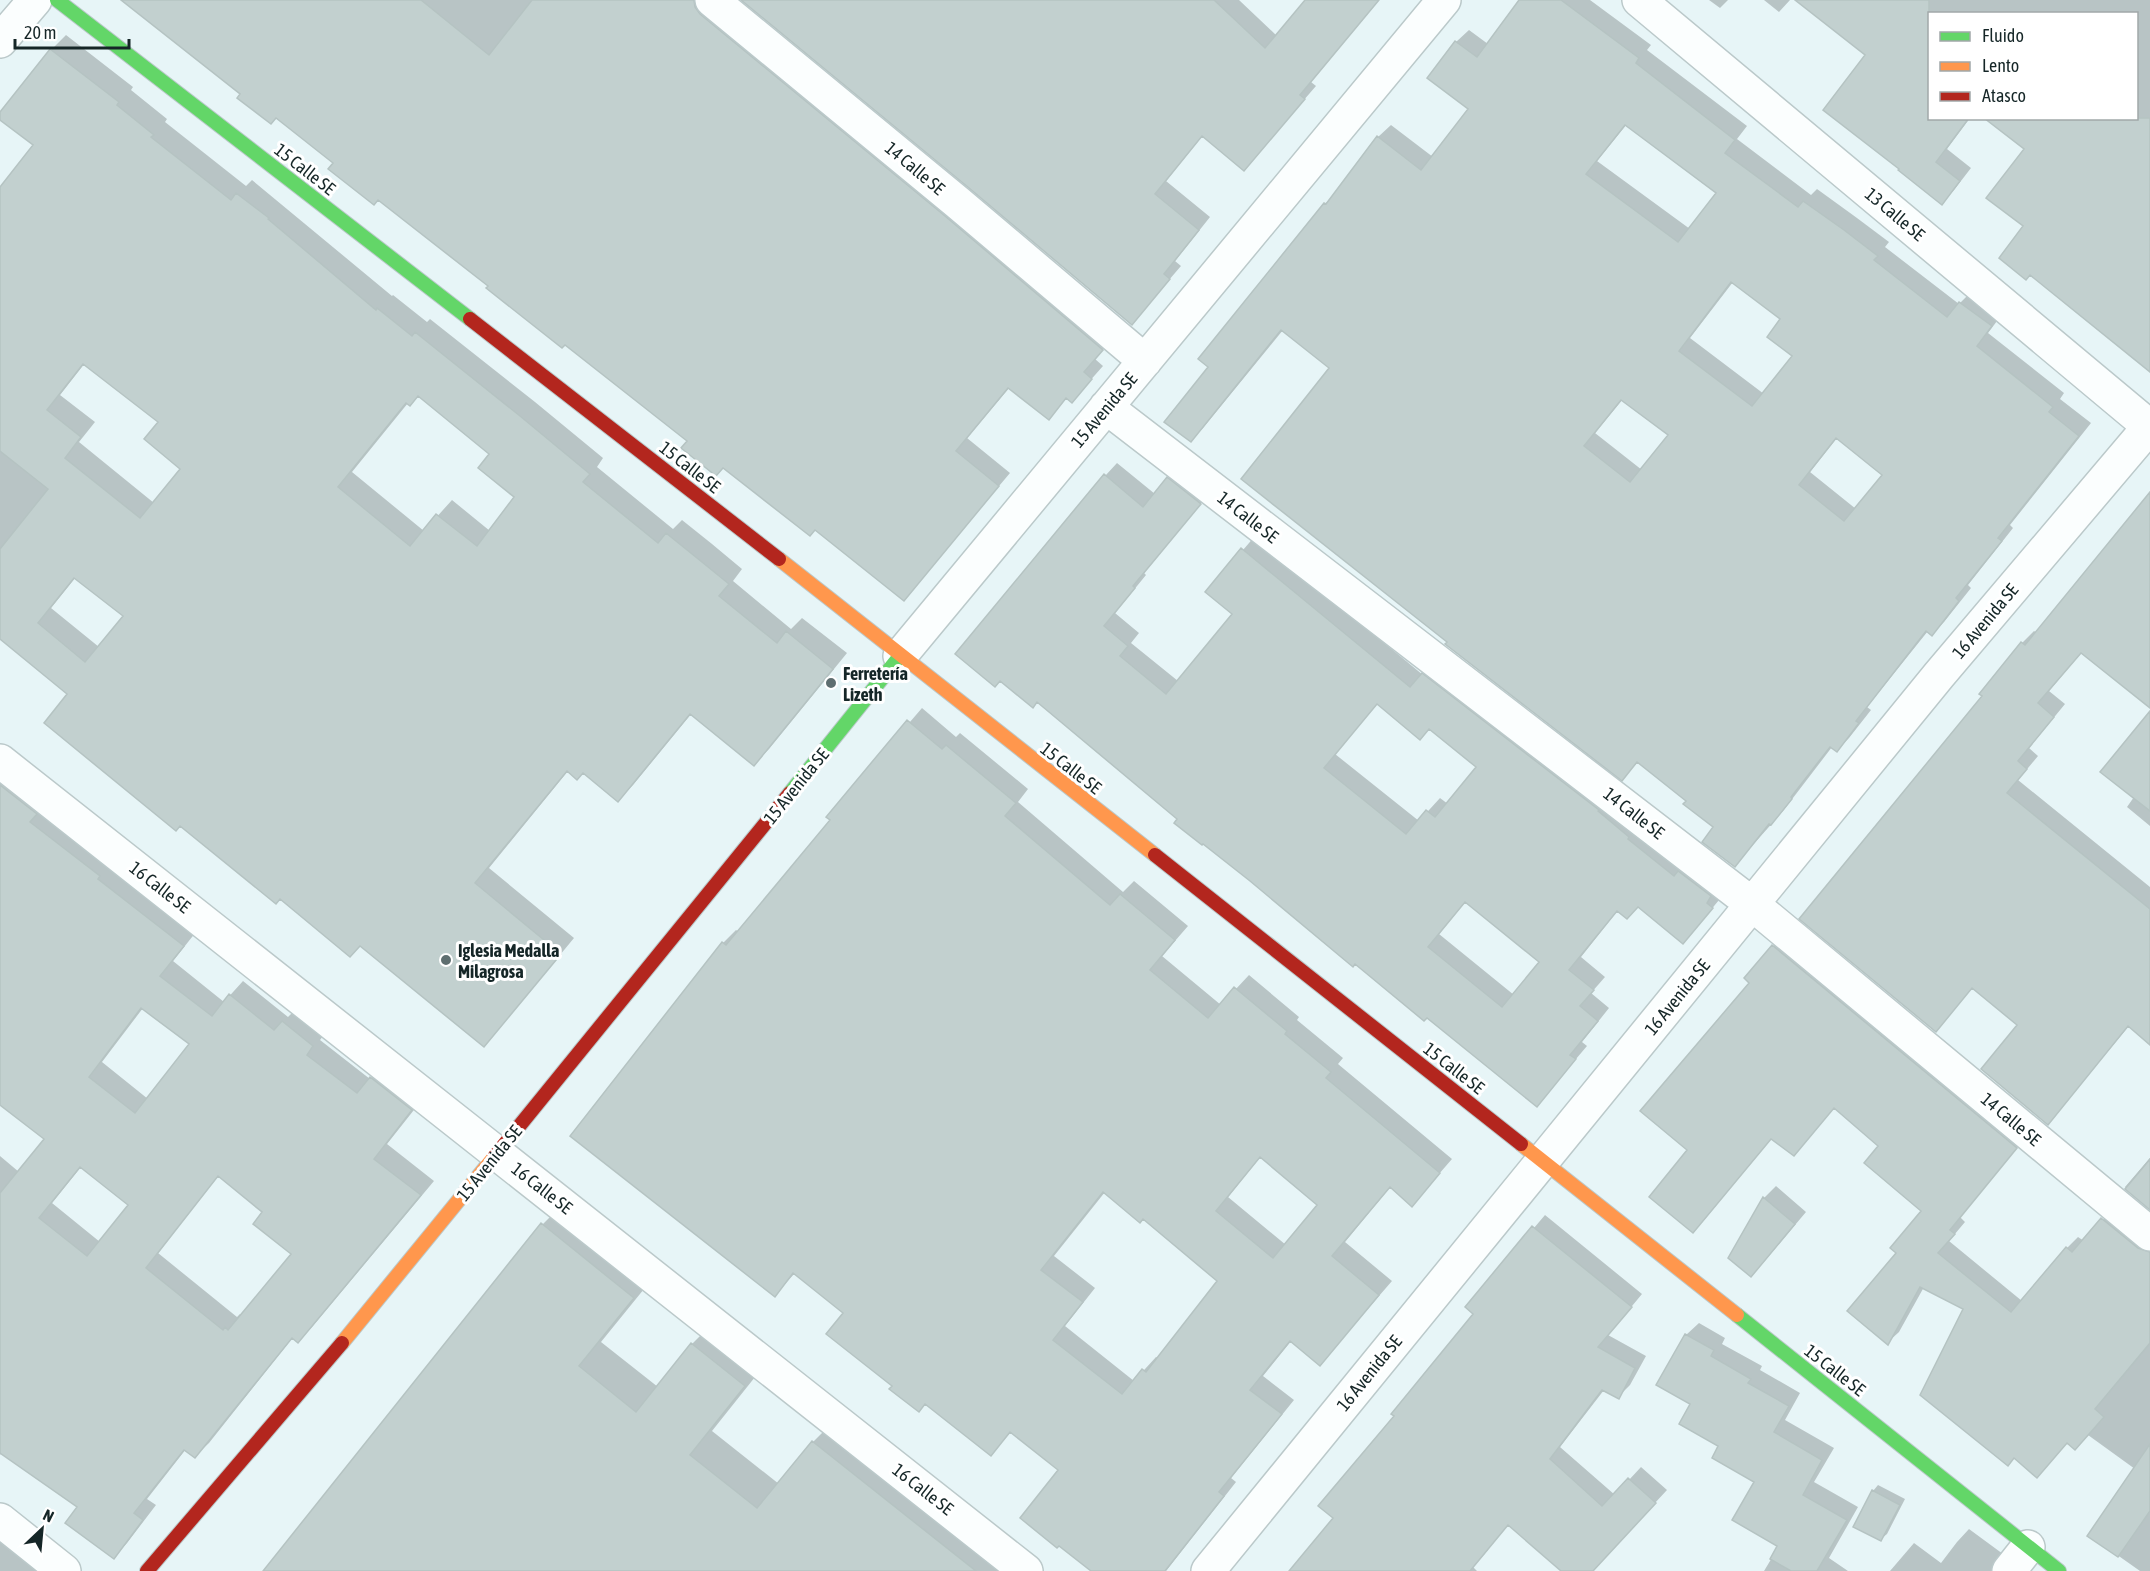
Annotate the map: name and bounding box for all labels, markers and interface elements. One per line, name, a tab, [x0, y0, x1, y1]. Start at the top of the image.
scale bar	[15, 12, 129, 50]
legend	[1928, 12, 2138, 120]
text: 20 m	[24, 22, 56, 43]
text: Fluido	[1982, 25, 2024, 46]
text: Lento	[1982, 55, 2019, 76]
text: Atasco	[1982, 85, 2026, 106]
street label: 14 Calle SE	[881, 137, 949, 199]
street label: 15 Calle SE	[271, 139, 340, 199]
street label: 13 Calle SE	[1861, 183, 1929, 245]
street label: 15 Avenida SE	[1067, 368, 1142, 452]
street label: 15 Calle SE	[656, 437, 725, 497]
street label: 14 Calle SE	[1214, 487, 1283, 547]
street label: 16 Avenida SE	[1948, 579, 2023, 663]
place label: Ferretería Lizeth	[843, 663, 908, 705]
marker: Ferretería Lizeth	[824, 676, 838, 690]
street label: 15 Calle SE	[1037, 738, 1106, 798]
street label: 15 Avenida SE	[759, 744, 833, 828]
street label: 14 Calle SE	[1600, 783, 1669, 843]
street label: 16 Calle SE	[126, 857, 195, 917]
place label: Iglesia Medalla Milagrosa	[458, 940, 559, 982]
marker: Iglesia Medalla Milagrosa	[439, 953, 453, 967]
street label: 16 Avenida SE	[1640, 955, 1714, 1039]
street label: 15 Calle SE	[1420, 1038, 1489, 1098]
street label: 14 Calle SE	[1977, 1088, 2045, 1150]
street label: 15 Avenida SE	[452, 1121, 526, 1205]
street label: 16 Calle SE	[508, 1158, 577, 1218]
street label: 16 Avenida SE	[1332, 1331, 1406, 1415]
street label: 15 Calle SE	[1801, 1340, 1870, 1400]
street label: 16 Calle SE	[889, 1459, 958, 1519]
north arrow	[12, 1499, 72, 1559]
text: N	[40, 1505, 57, 1526]

